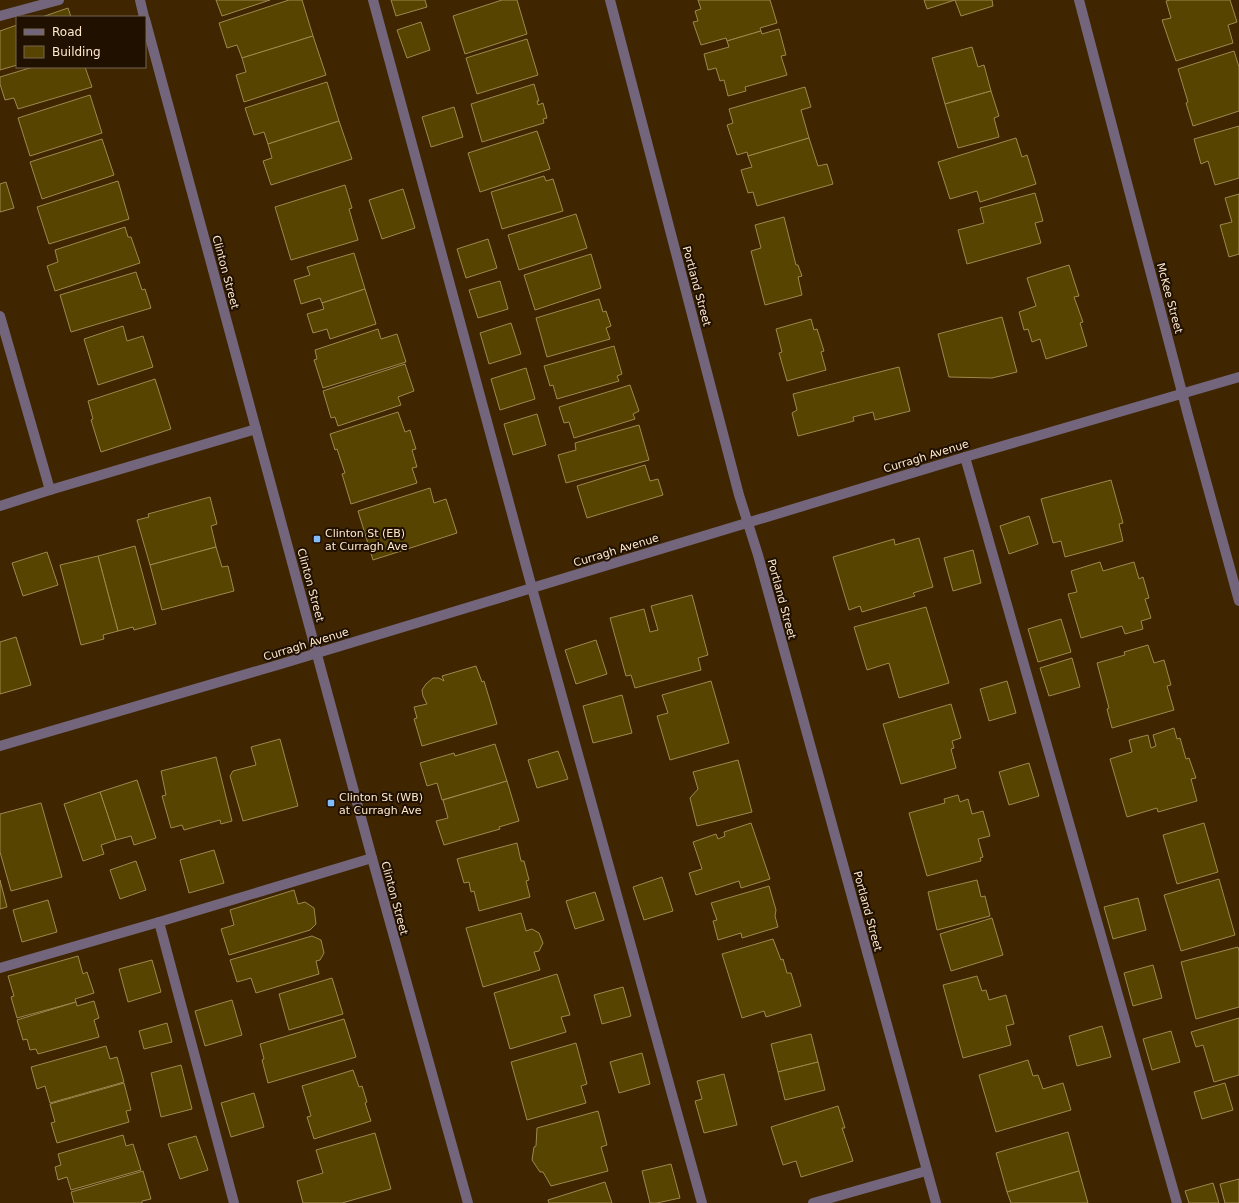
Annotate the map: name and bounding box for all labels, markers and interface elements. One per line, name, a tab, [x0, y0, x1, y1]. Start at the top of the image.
legend	[16, 16, 146, 68]
text: Road	[52, 25, 82, 39]
text: Building	[52, 45, 101, 59]
street label: Clinton Street	[209, 234, 242, 311]
street label: Portland Street	[680, 245, 714, 328]
street label: McKee Street	[1154, 261, 1185, 336]
street label: Curragh Avenue	[882, 437, 971, 476]
place label: Clinton St (EB) at Curragh Ave	[325, 527, 408, 553]
street label: Curragh Avenue	[572, 531, 661, 570]
marker: Clinton St (EB) at Curragh Ave	[312, 534, 322, 544]
street label: Clinton Street	[294, 547, 327, 624]
street label: Portland Street	[765, 558, 799, 641]
street label: Curragh Avenue	[262, 625, 351, 664]
place label: Clinton St (WB) at Curragh Ave	[339, 791, 423, 817]
marker: Clinton St (WB) at Curragh Ave	[326, 798, 336, 808]
street label: Clinton Street	[378, 860, 411, 937]
street label: Portland Street	[851, 870, 885, 953]

